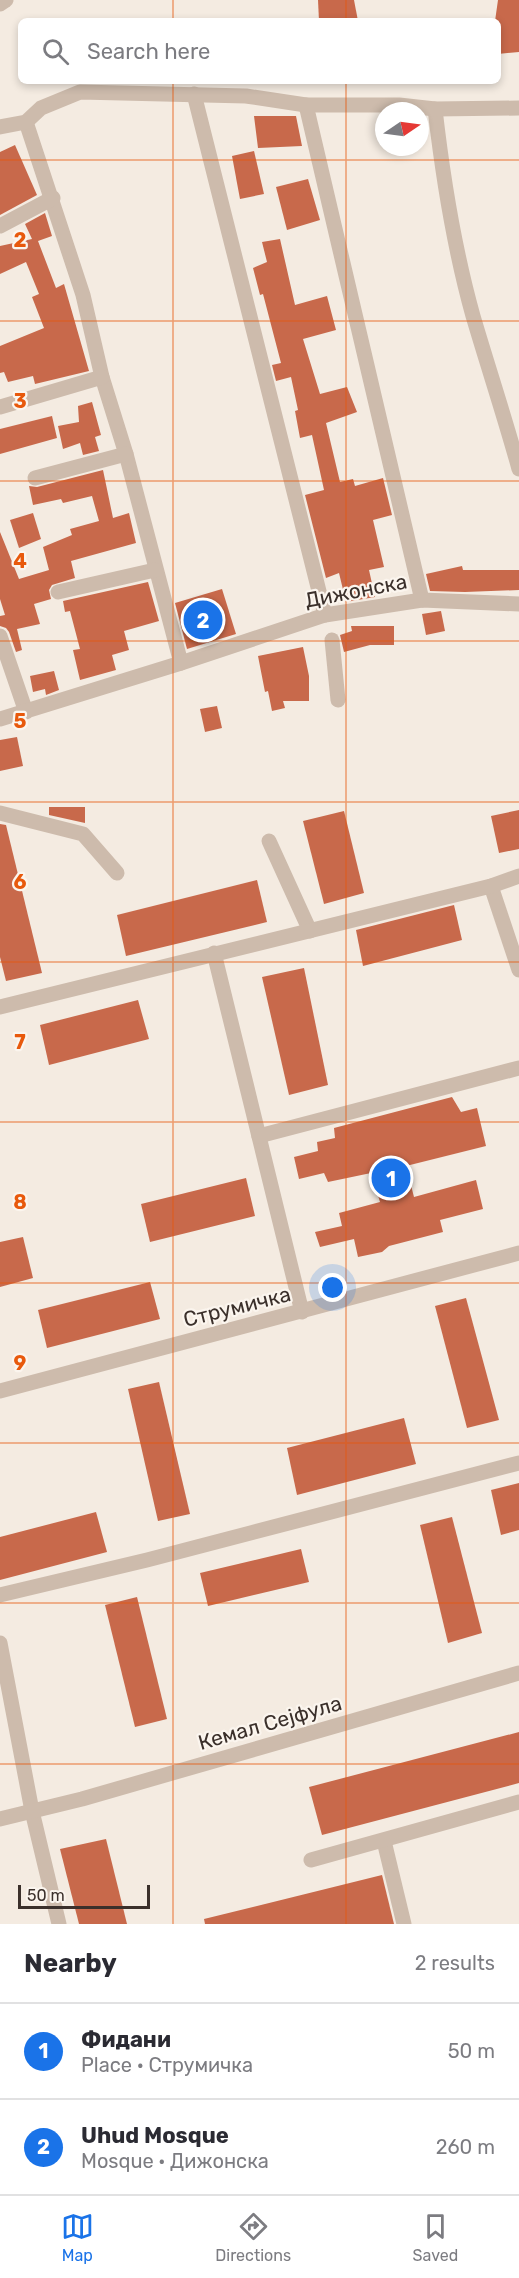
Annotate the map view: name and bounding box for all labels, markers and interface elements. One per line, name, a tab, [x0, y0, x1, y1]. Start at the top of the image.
search box	[18, 18, 501, 84]
icon: search	[39, 35, 72, 68]
text: Search here	[87, 38, 210, 65]
north arrow	[375, 102, 429, 156]
text: 2	[14, 228, 27, 252]
text: 3	[13, 389, 27, 413]
text: 4	[13, 549, 27, 573]
street label: Дижонска	[303, 568, 409, 613]
pin: 2	[184, 598, 222, 642]
text: 5	[14, 709, 27, 733]
text: 6	[13, 870, 27, 894]
text: 7	[14, 1030, 26, 1054]
pin: 1	[372, 1156, 410, 1200]
text: 8	[13, 1190, 27, 1214]
your location	[318, 1273, 347, 1302]
street label: Струмичка	[181, 1281, 293, 1332]
text: 9	[14, 1351, 27, 1375]
street label: Кемал Сејфула	[195, 1690, 345, 1755]
scale bar	[18, 1882, 150, 1910]
text: 50 m	[27, 1886, 65, 1905]
text: Nearby	[24, 1948, 117, 1979]
text: 2 results	[415, 1951, 495, 1975]
text: Фидани	[81, 2026, 171, 2053]
text: 1	[39, 2039, 48, 2063]
text: 50 m	[448, 2039, 495, 2063]
text: Place · Струмичка	[81, 2053, 253, 2077]
text: Uhud Mosque	[81, 2122, 229, 2149]
text: 2	[37, 2135, 50, 2159]
text: 260 m	[436, 2135, 495, 2159]
text: Mosque · Дижонска	[81, 2149, 269, 2173]
tab: Map	[61, 2210, 94, 2265]
tab: Directions	[215, 2210, 291, 2265]
tab: Saved	[413, 2210, 458, 2265]

